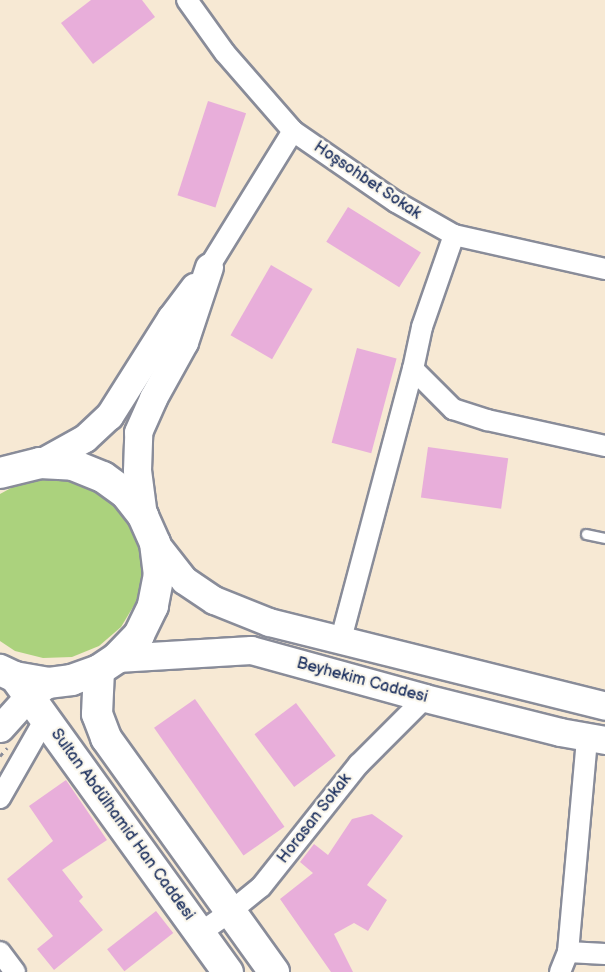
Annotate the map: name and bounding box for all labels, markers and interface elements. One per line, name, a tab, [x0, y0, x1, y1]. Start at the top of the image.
street label: Hoşsohbet Sokak	[310, 138, 424, 224]
street label: Beyhekim Caddesi	[294, 654, 430, 708]
street label: Sultan Abdülhamid Han Caddesi	[46, 726, 198, 924]
street label: Horasan Sokak	[274, 770, 356, 868]

